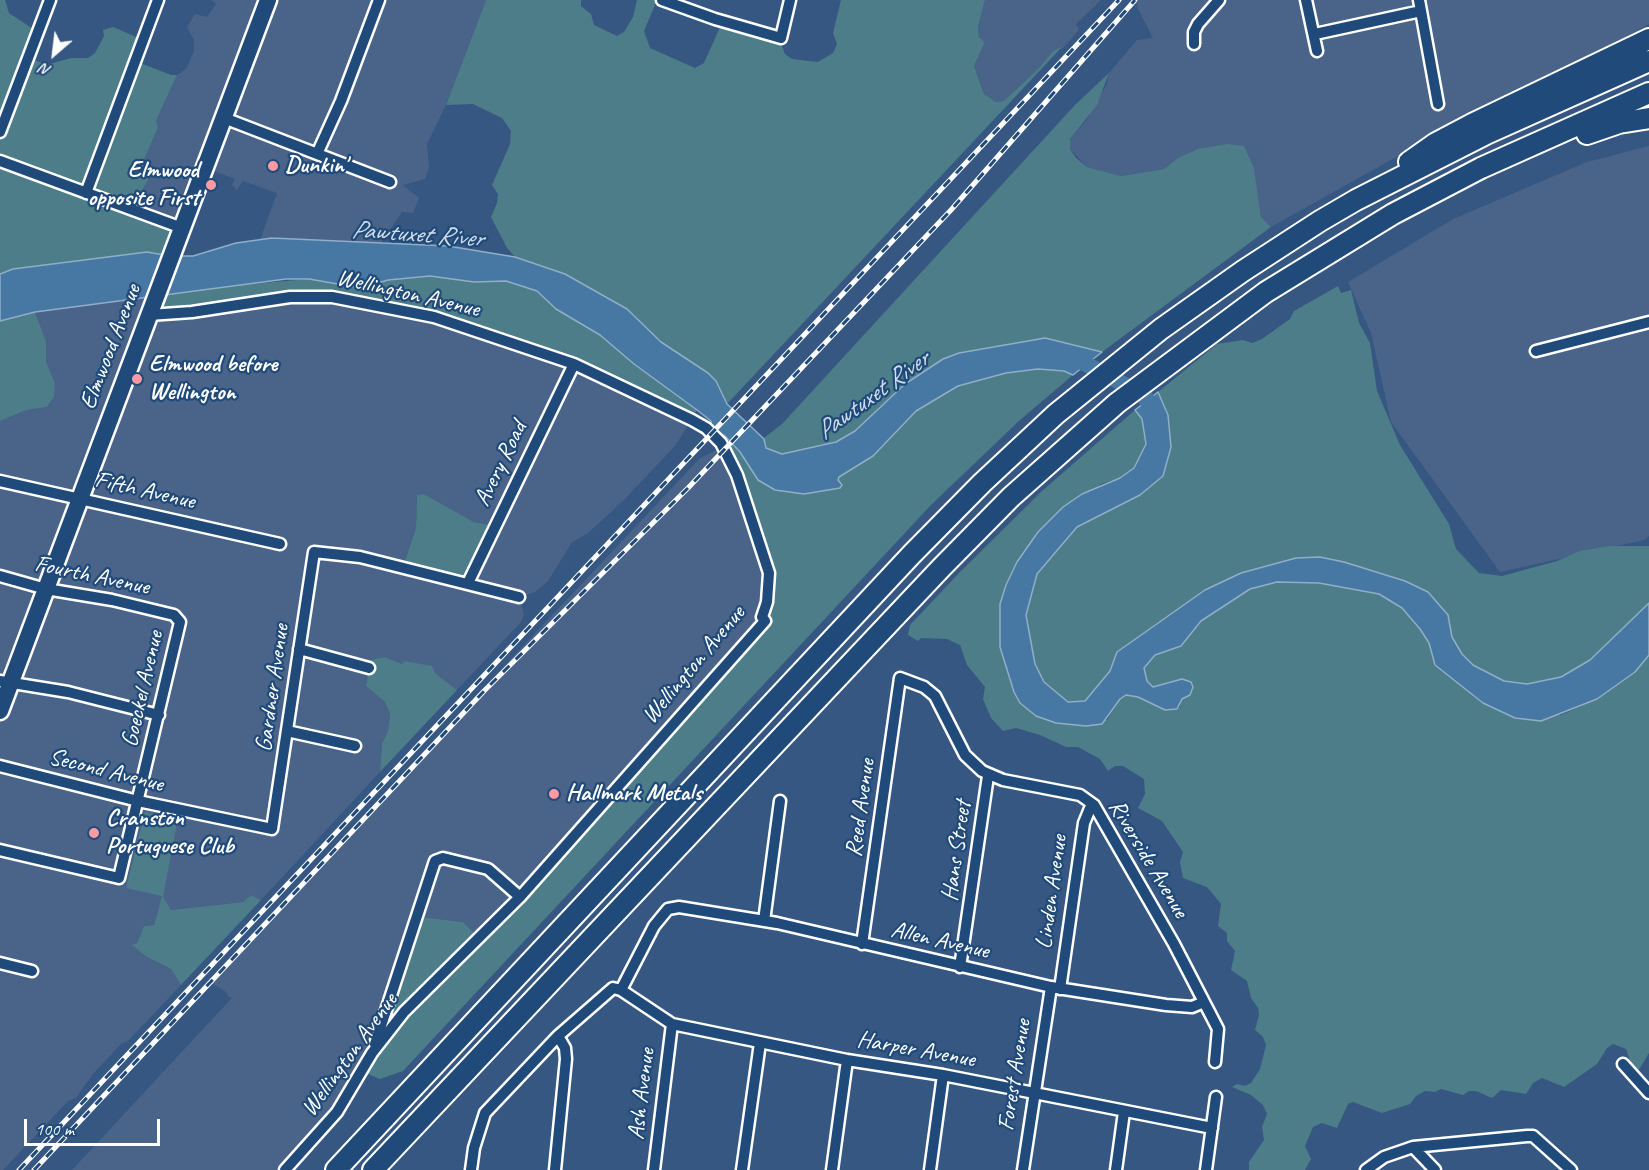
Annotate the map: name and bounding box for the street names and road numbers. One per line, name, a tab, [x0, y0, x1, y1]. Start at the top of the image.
street label: Wellington Avenue	[334, 264, 482, 324]
street label: Elmwood Avenue	[74, 281, 148, 413]
street label: Avery Road	[468, 417, 534, 511]
street label: Fifth Avenue	[92, 466, 198, 516]
street label: Fourth Avenue	[32, 550, 152, 602]
street label: Wellington Avenue	[636, 600, 752, 730]
street label: Gardner Avenue	[250, 622, 296, 754]
street label: Goeckel Avenue	[116, 628, 170, 750]
street label: Second Avenue	[46, 743, 166, 799]
street label: Reed Avenue	[840, 757, 882, 859]
street label: Riverside Avenue	[1101, 795, 1195, 923]
street label: Hans Street	[936, 799, 978, 903]
street label: Linden Avenue	[1030, 833, 1074, 951]
street label: Allen Avenue	[888, 916, 992, 966]
street label: Wellington Avenue	[296, 988, 404, 1122]
street label: Forest Avenue	[992, 1017, 1038, 1133]
street label: Harper Avenue	[855, 1025, 977, 1075]
street label: Ash Avenue	[622, 1047, 662, 1141]

